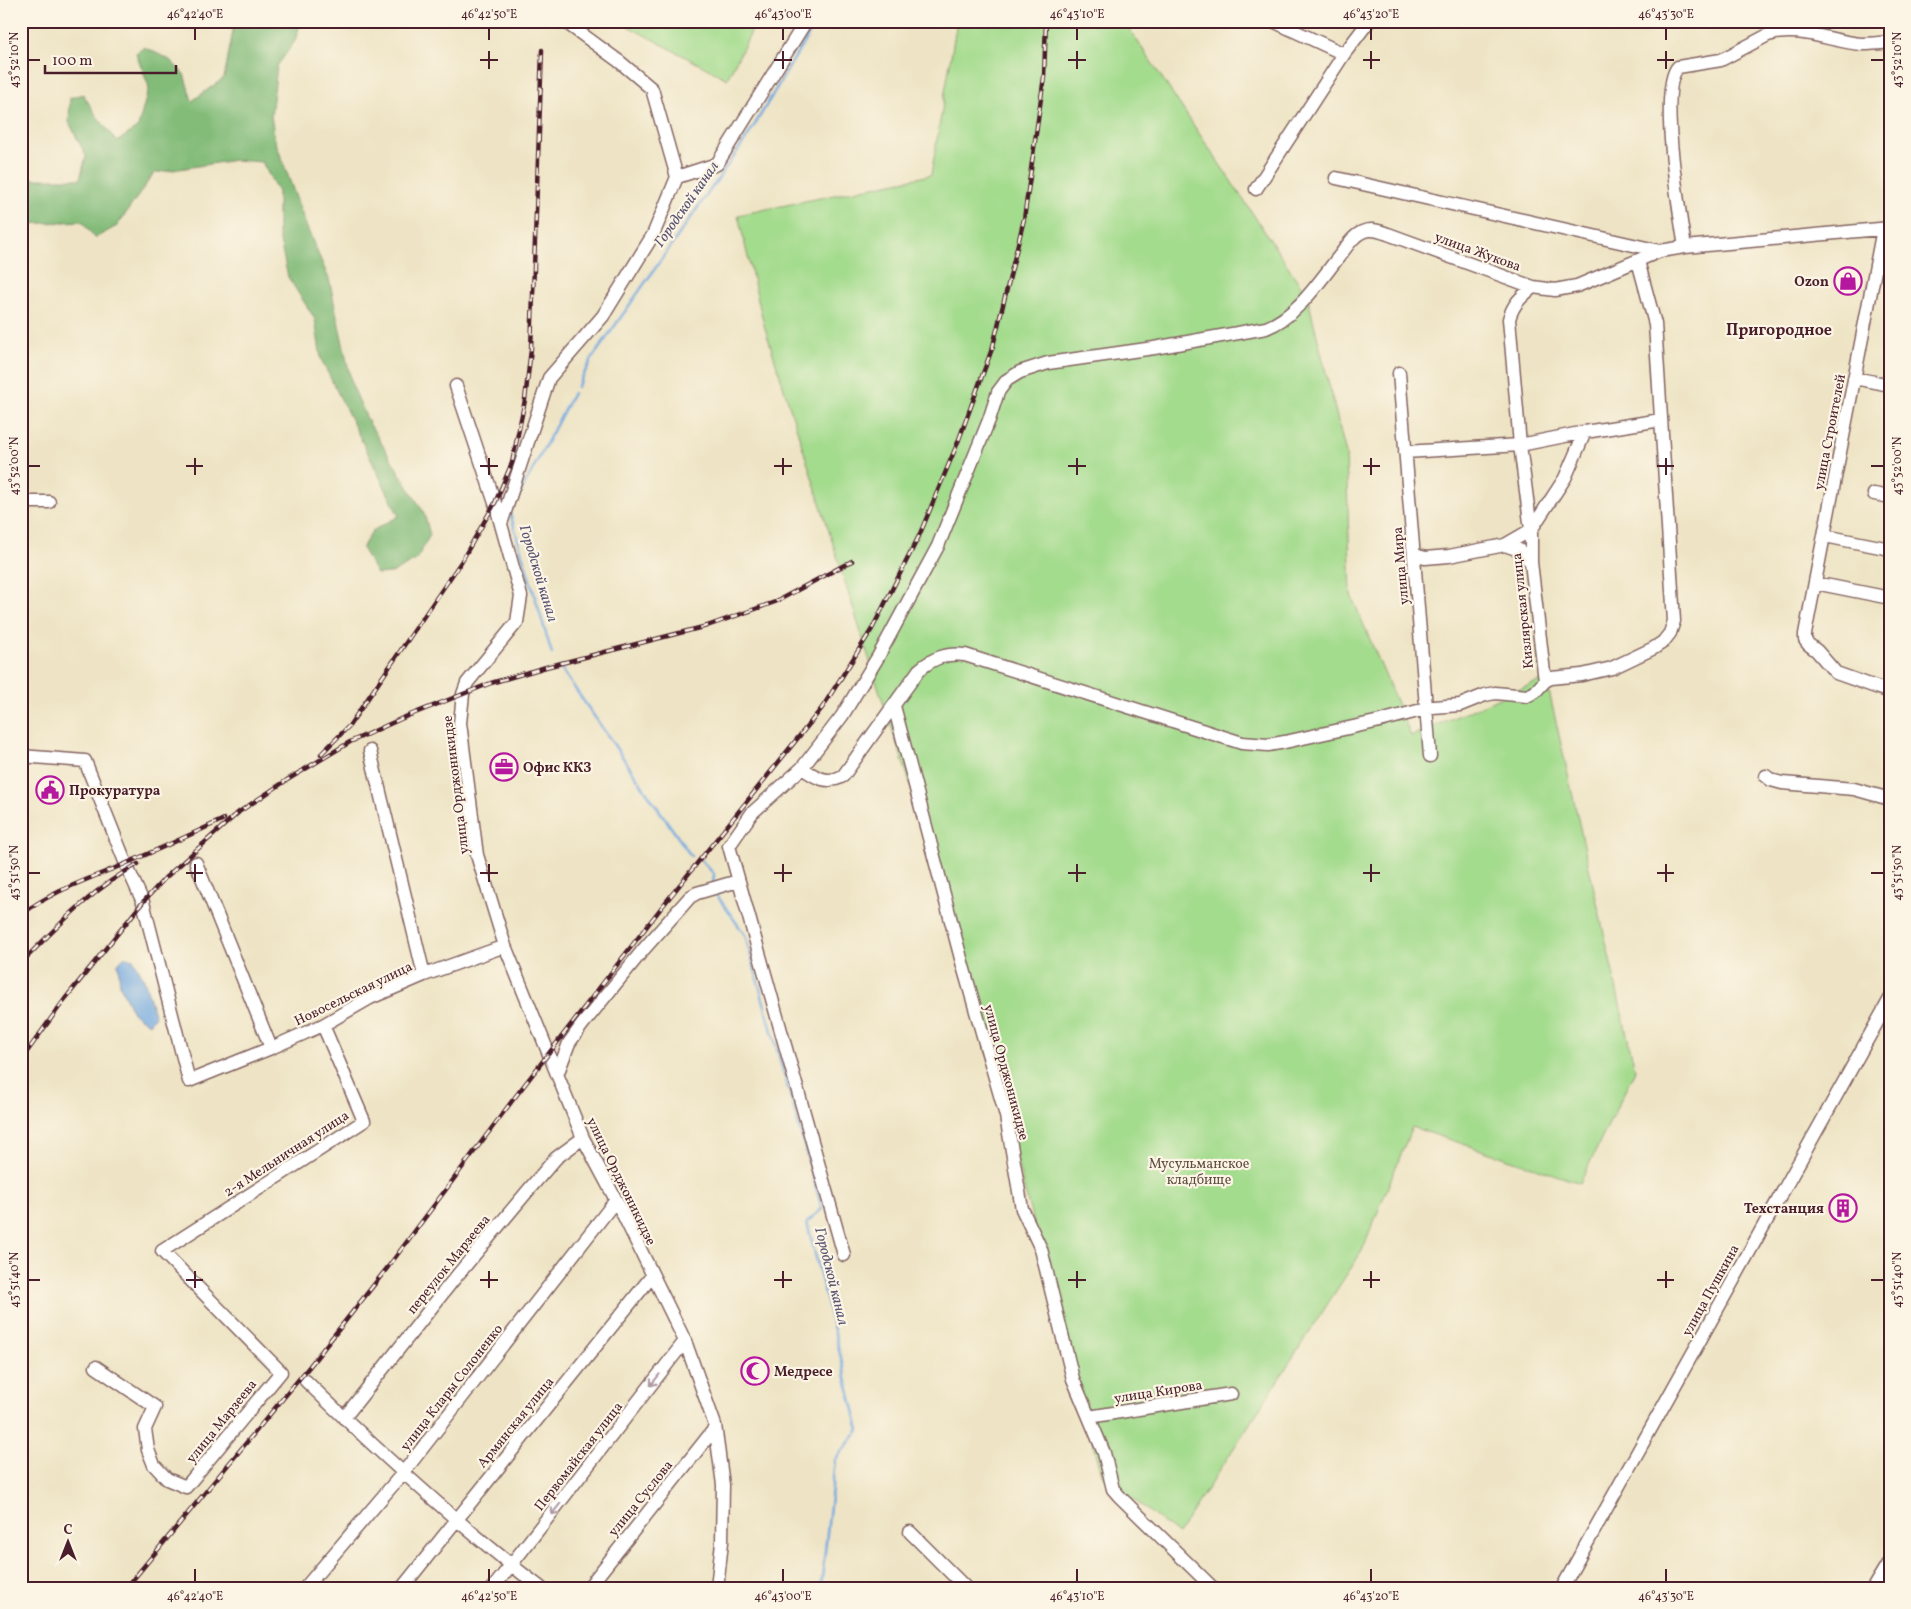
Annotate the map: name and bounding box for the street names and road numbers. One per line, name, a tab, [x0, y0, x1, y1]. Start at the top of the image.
street label: улица Жукова	[1432, 228, 1523, 277]
street label: улица Строителей	[1810, 372, 1851, 492]
street label: улица Мира	[1389, 526, 1414, 606]
street label: Кизлярская улица	[1508, 552, 1539, 670]
street label: улица Орджоникидзе	[438, 714, 474, 855]
street label: Новосельская улица	[291, 957, 416, 1031]
street label: улица Орджоникидзе	[978, 1002, 1033, 1143]
street label: 2-я Мельничная улица	[220, 1107, 353, 1202]
street label: улица Орджоникидзе	[581, 1115, 660, 1249]
street label: переулок Марзеева	[403, 1211, 495, 1319]
street label: улица Пушкина	[1678, 1241, 1744, 1340]
street label: улица Клары Солоненко	[397, 1321, 508, 1455]
street label: Армянская улица	[473, 1373, 559, 1473]
street label: улица Марзеева	[182, 1376, 262, 1468]
street label: улица Кирова	[1113, 1376, 1204, 1409]
street label: Первомайская улица	[531, 1398, 628, 1515]
street label: улица Суслова	[604, 1457, 678, 1541]

